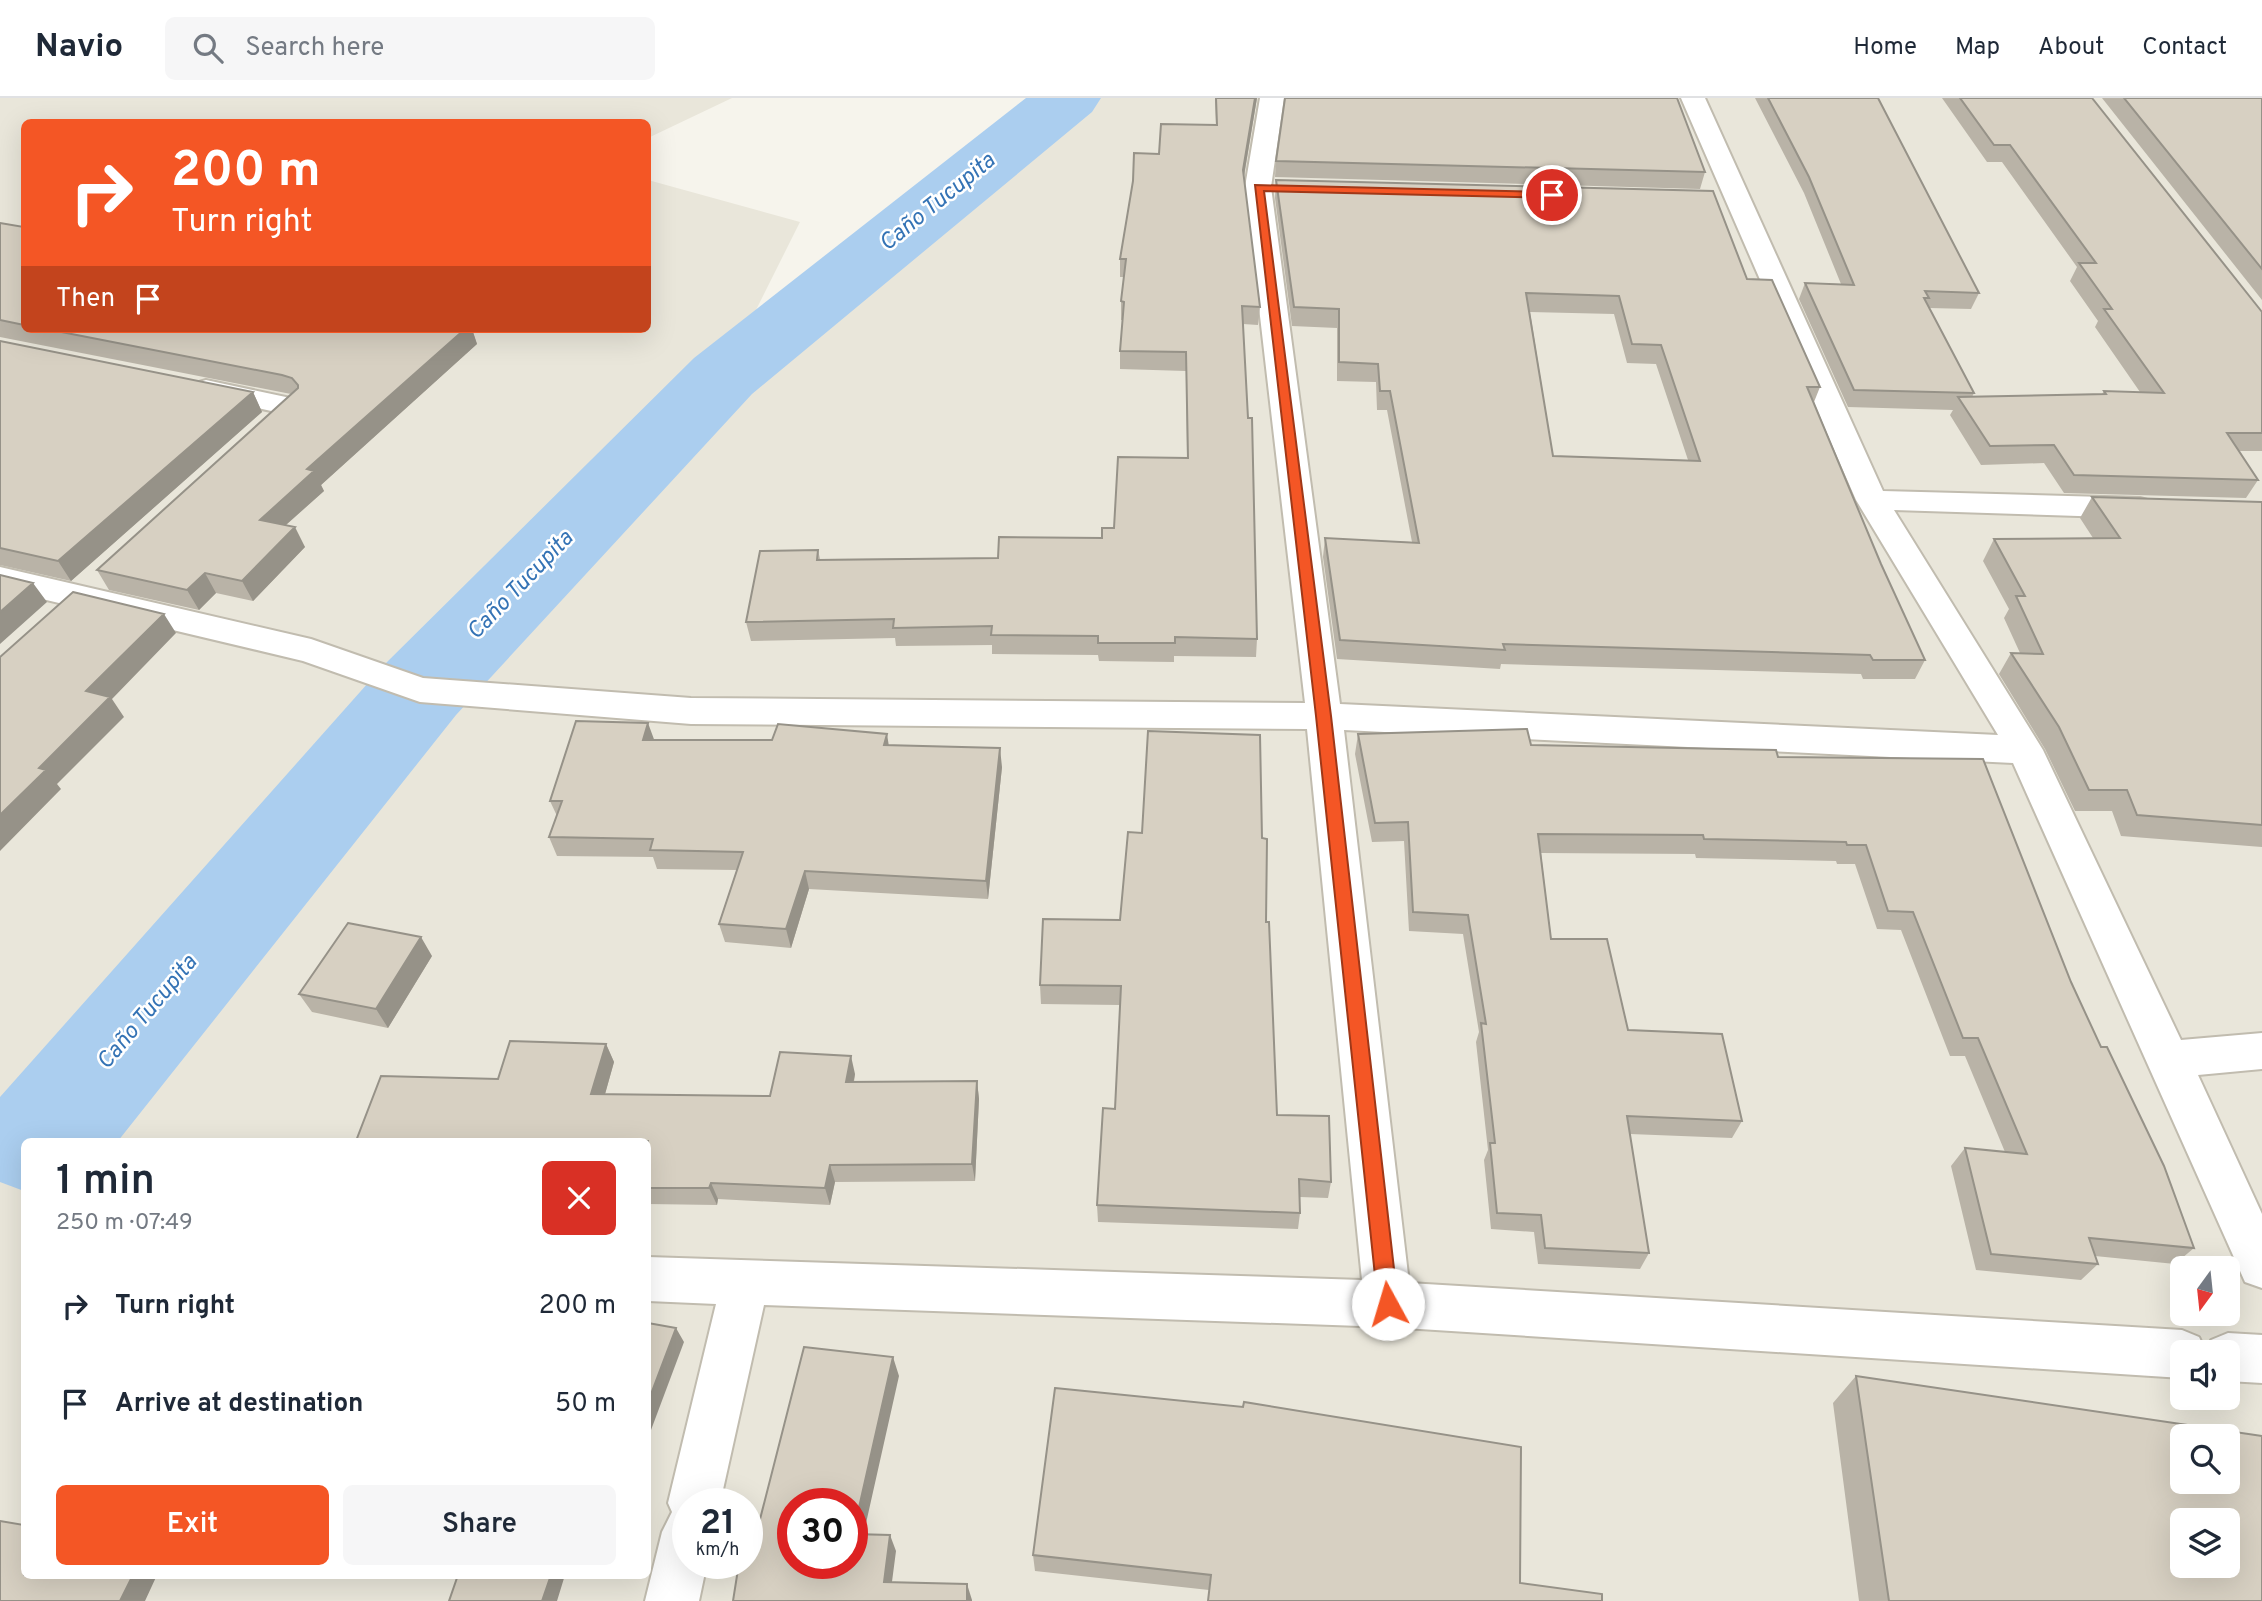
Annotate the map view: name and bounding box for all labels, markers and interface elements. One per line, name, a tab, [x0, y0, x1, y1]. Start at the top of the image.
search box	[165, 17, 655, 80]
text: Navio	[35, 27, 123, 69]
icon: search	[189, 29, 227, 67]
text: Search here	[245, 32, 384, 65]
text: Home	[1853, 33, 1917, 63]
text: Map	[1955, 33, 2000, 63]
text: About	[2038, 33, 2104, 63]
text: Contact	[2142, 33, 2227, 63]
text: 200 m	[171, 142, 321, 204]
icon: right	[56, 147, 147, 238]
water label: Caño Tucupita	[874, 147, 1002, 259]
pin	[1522, 165, 1582, 225]
icon: arrive	[1533, 176, 1571, 214]
text: Turn right	[171, 203, 313, 243]
icon: arrive	[129, 280, 167, 318]
text: Then	[56, 283, 115, 316]
water label: Caño Tucupita	[462, 525, 581, 647]
water label: Caño Tucupita	[92, 950, 205, 1076]
text: 1 min	[56, 1156, 155, 1209]
button: close	[542, 1161, 616, 1235]
text: 250 m · 07:49	[56, 1209, 193, 1238]
north arrow	[2170, 1256, 2240, 1326]
map controls	[2170, 1256, 2240, 1578]
position arrow	[1351, 1267, 1425, 1341]
icon: right	[56, 1287, 94, 1325]
text: Turn right	[115, 1290, 235, 1323]
text: 200 m	[539, 1290, 616, 1323]
button: sound	[2170, 1340, 2240, 1410]
icon: arrive	[56, 1385, 94, 1423]
text: Arrive at destination	[115, 1388, 363, 1421]
text: 50 m	[555, 1388, 616, 1421]
button: search	[2170, 1424, 2240, 1494]
button: Exit	[56, 1485, 329, 1565]
button: Share	[343, 1485, 616, 1565]
speed limit sign: 30	[777, 1488, 868, 1579]
text: 21	[700, 1502, 735, 1546]
button: layers	[2170, 1508, 2240, 1578]
text: km/h	[696, 1539, 739, 1562]

